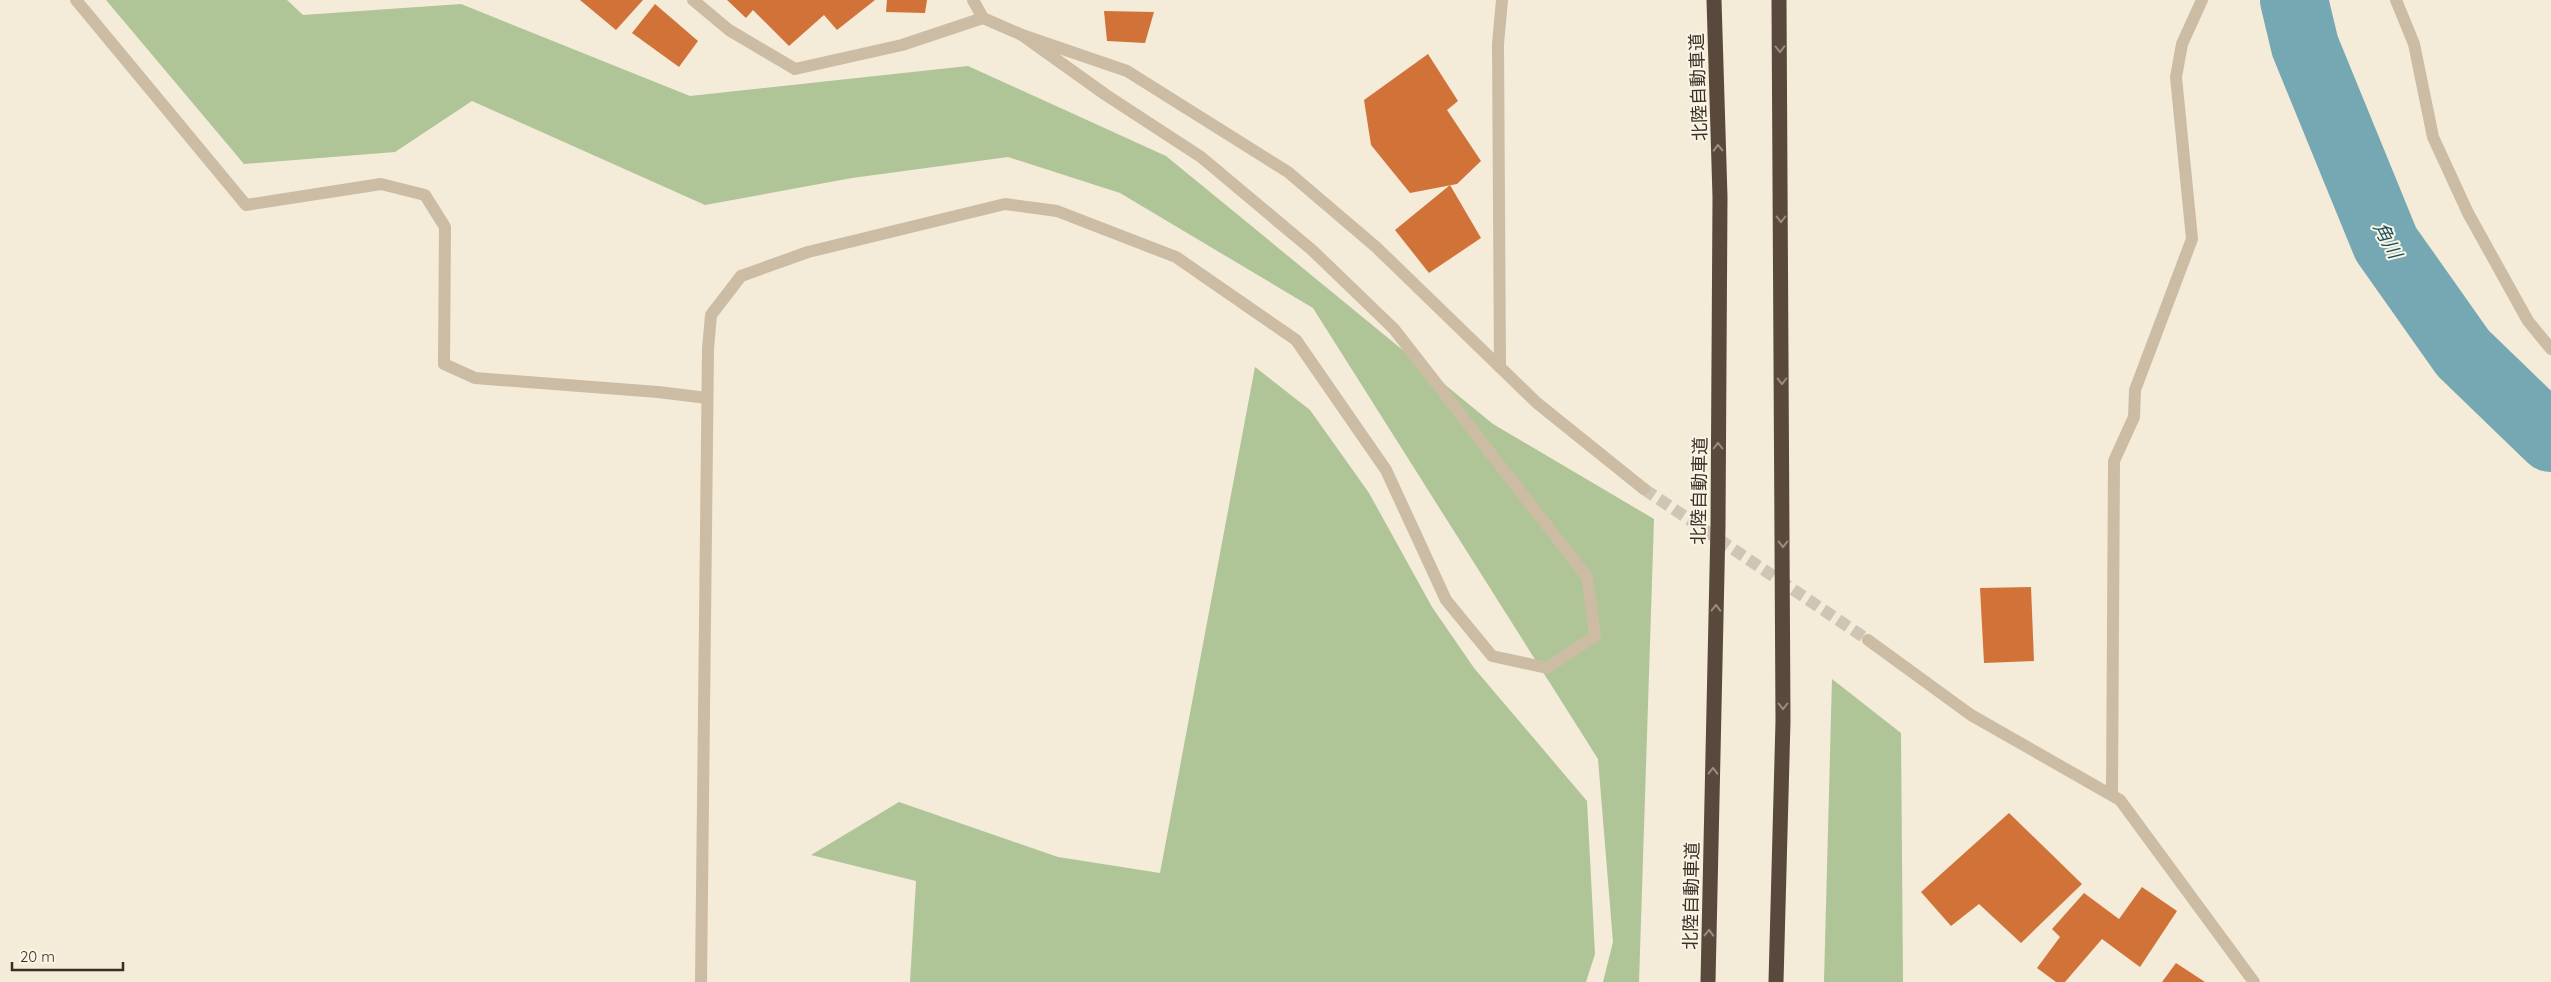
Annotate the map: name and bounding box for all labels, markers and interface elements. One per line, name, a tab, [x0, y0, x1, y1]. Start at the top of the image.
street label: 北陸自動車道	[1685, 33, 1711, 141]
one-way arrow	[1775, 45, 1785, 53]
one-way arrow	[1713, 144, 1724, 152]
one-way arrow	[1776, 216, 1786, 223]
water label: 角川	[2368, 218, 2408, 264]
one-way arrow	[1777, 378, 1787, 386]
street label: 北陸自動車道	[1687, 437, 1711, 545]
one-way arrow	[1713, 442, 1723, 450]
one-way arrow	[1778, 540, 1788, 548]
one-way arrow	[1711, 604, 1721, 612]
one-way arrow	[1778, 703, 1788, 711]
one-way arrow	[1707, 767, 1718, 775]
street label: 北陸自動車道	[1679, 842, 1703, 950]
one-way arrow	[1704, 929, 1715, 937]
scale bar	[12, 940, 124, 972]
text: 20 m	[20, 947, 55, 966]

